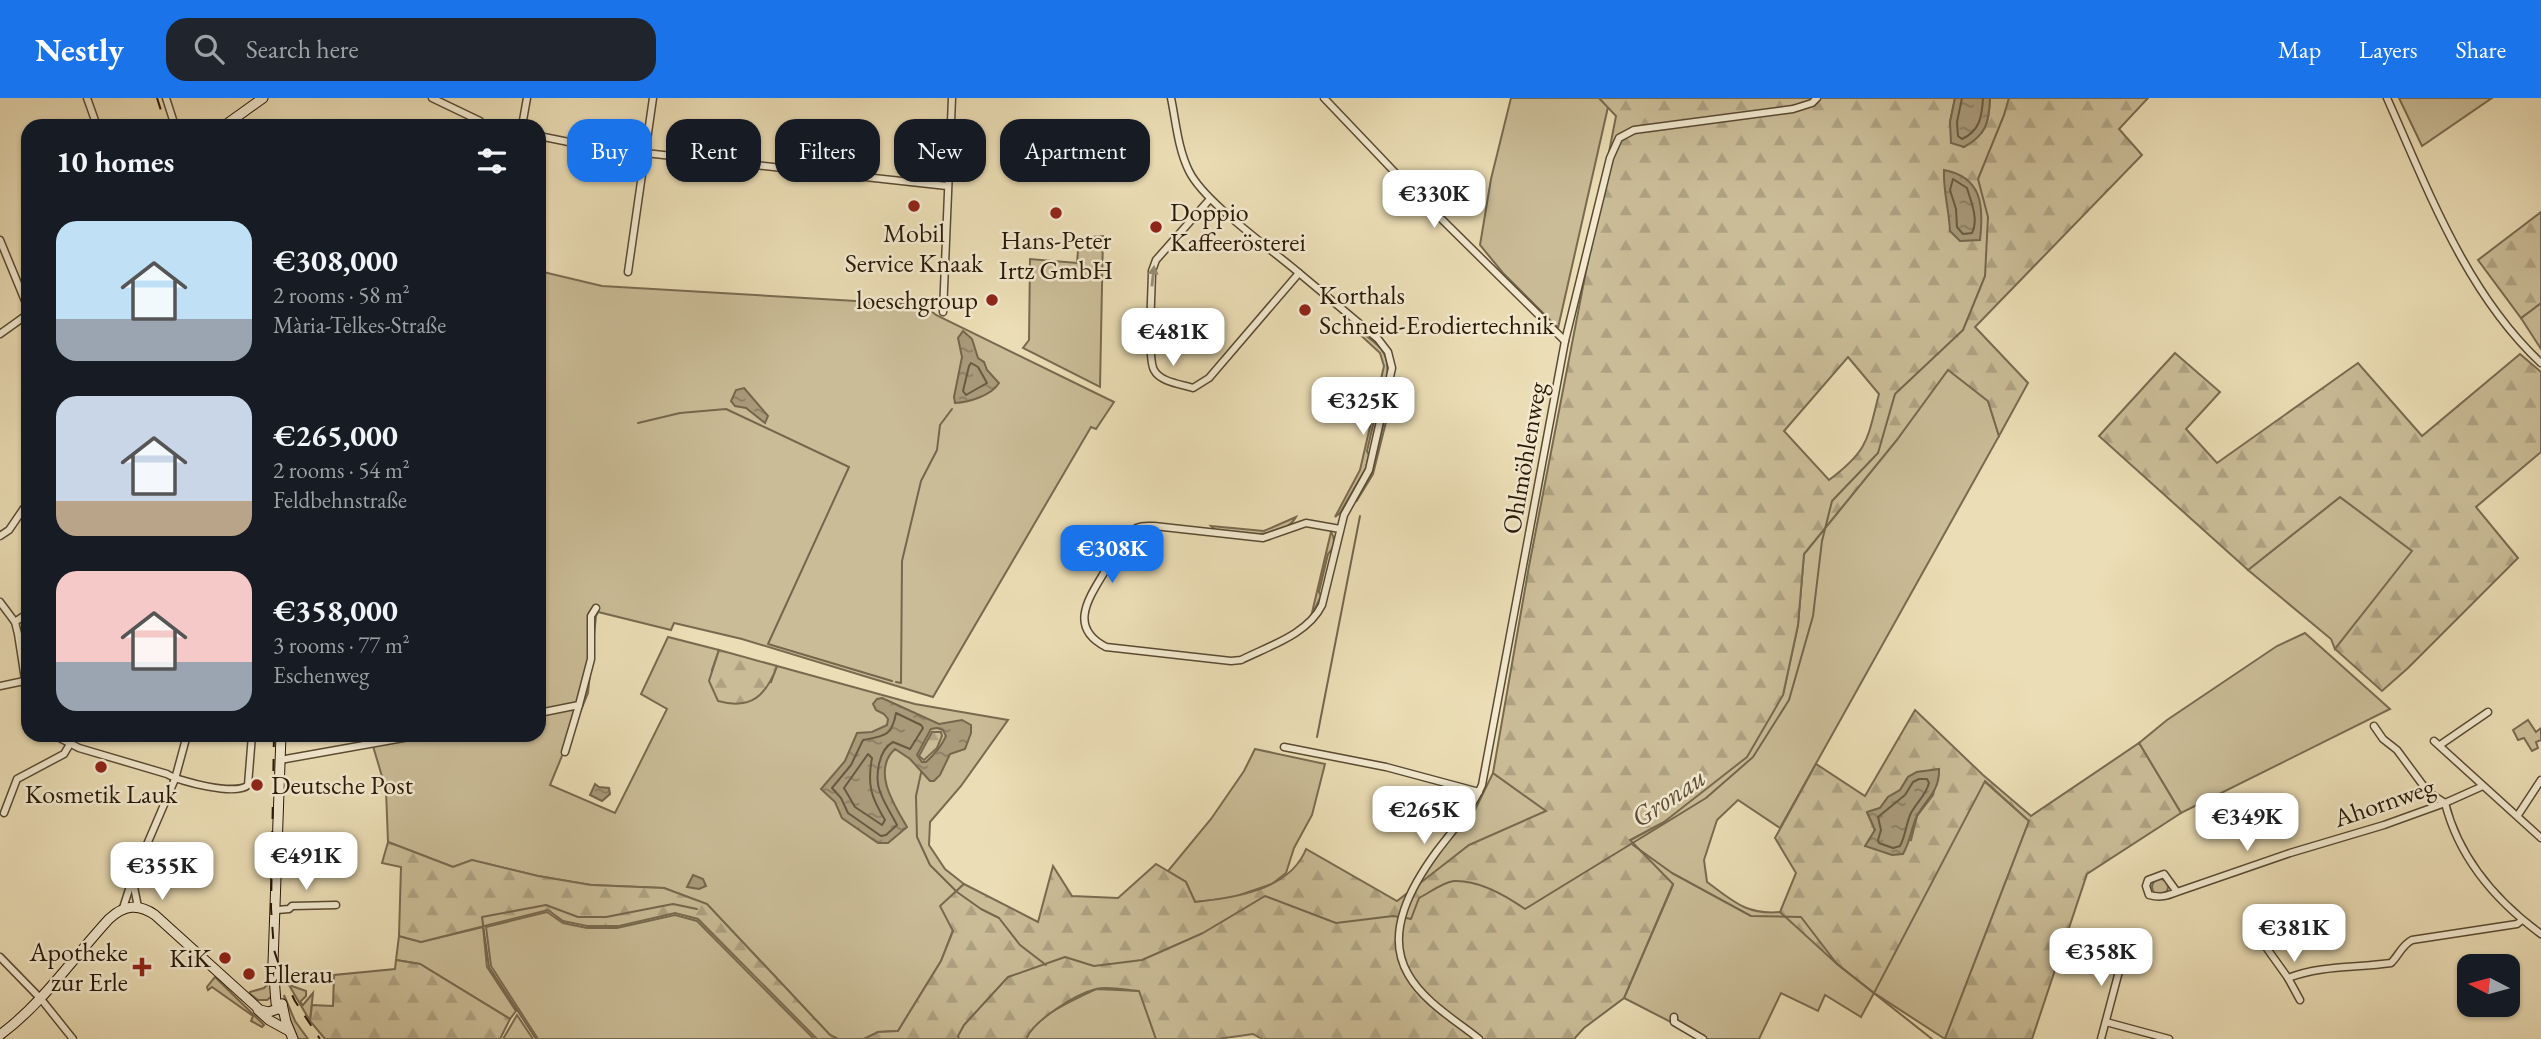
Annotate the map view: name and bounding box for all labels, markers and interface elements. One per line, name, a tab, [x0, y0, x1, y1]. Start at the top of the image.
search box	[166, 18, 656, 81]
text: Nestly	[35, 28, 124, 71]
icon: search	[190, 30, 228, 68]
text: Search here	[246, 32, 359, 66]
text: Map	[2278, 34, 2321, 65]
text: Layers	[2359, 34, 2418, 65]
text: Share	[2456, 34, 2506, 65]
chip: Buy	[567, 119, 652, 182]
chip: Rent	[666, 119, 761, 182]
chip: Filters	[775, 119, 880, 182]
chip: New	[894, 119, 986, 182]
chip: Apartment	[1000, 119, 1150, 182]
text: 10 homes	[56, 142, 174, 181]
icon: filters	[473, 142, 511, 180]
pin: €330K	[1385, 170, 1483, 230]
text: €330K	[1398, 178, 1470, 208]
place label: Doppio Kaffeerösterei	[1170, 195, 1306, 259]
marker: Mobil Service Knaak	[906, 198, 922, 214]
marker: Hans-Peter Irtz GmbH	[1048, 205, 1064, 221]
place label: Mobil Service Knaak	[845, 216, 984, 280]
marker: Doppio Kaffeerösterei	[1148, 219, 1164, 235]
place label: Hans-Peter Irtz GmbH	[999, 223, 1113, 287]
text: €308,000	[273, 241, 398, 280]
icon: home	[112, 249, 196, 333]
one-way arrow	[1148, 264, 1159, 286]
place label: Korthals Schneid-Erodiertechnik	[1319, 278, 1555, 342]
text: 2 rooms · 58 m²	[273, 280, 410, 310]
place label: loeschgroup	[856, 283, 978, 317]
marker: loeschgroup	[984, 292, 1000, 308]
marker: Korthals Schneid-Erodiertechnik	[1297, 302, 1313, 318]
pin: €481K	[1124, 308, 1222, 368]
text: Mària-Telkes-Straße	[273, 310, 446, 340]
text: €481K	[1137, 316, 1209, 346]
pin: €325K	[1314, 378, 1412, 437]
street label: Ohlmöhlenweg	[1494, 379, 1554, 537]
text: €325K	[1327, 385, 1399, 415]
text: €265,000	[273, 416, 398, 455]
icon: home	[112, 424, 196, 508]
text: 2 rooms · 54 m²	[273, 455, 410, 485]
text: Feldbehnstraße	[273, 485, 407, 515]
pin: €308K	[1063, 526, 1161, 585]
text: €308K	[1076, 533, 1148, 563]
text: €358,000	[273, 591, 398, 630]
icon: home	[112, 599, 196, 683]
text: 3 rooms · 77 m²	[273, 630, 410, 660]
text: Eschenweg	[273, 660, 369, 690]
marker: Kosmetik Lauk	[93, 759, 109, 775]
water label: Gronau	[1624, 759, 1712, 835]
place label: Deutsche Post	[271, 768, 413, 802]
street label: Ahornweg	[2328, 769, 2440, 835]
place label: Kosmetik Lauk	[25, 777, 178, 811]
marker: Deutsche Post	[249, 777, 265, 793]
pin: €265K	[1375, 786, 1473, 846]
text: €265K	[1388, 794, 1460, 824]
pin: €349K	[2198, 794, 2296, 853]
text: €349K	[2211, 801, 2283, 831]
pin: €491K	[257, 832, 355, 892]
text: €491K	[270, 840, 342, 870]
pin: €355K	[113, 842, 211, 902]
text: €355K	[126, 850, 198, 880]
pin: €381K	[2245, 904, 2343, 964]
text: €381K	[2258, 912, 2330, 942]
pin: €358K	[2052, 928, 2150, 988]
place label: Apotheke zur Erle	[29, 935, 128, 999]
text: €358K	[2065, 936, 2137, 966]
place label: KiK	[169, 941, 211, 975]
marker: KiK	[217, 950, 233, 966]
north arrow	[2457, 954, 2520, 1017]
map controls	[2457, 954, 2520, 1017]
place label: Ellerau	[263, 957, 333, 991]
marker: Apotheke zur Erle	[134, 959, 150, 975]
marker: Ellerau	[241, 966, 257, 982]

